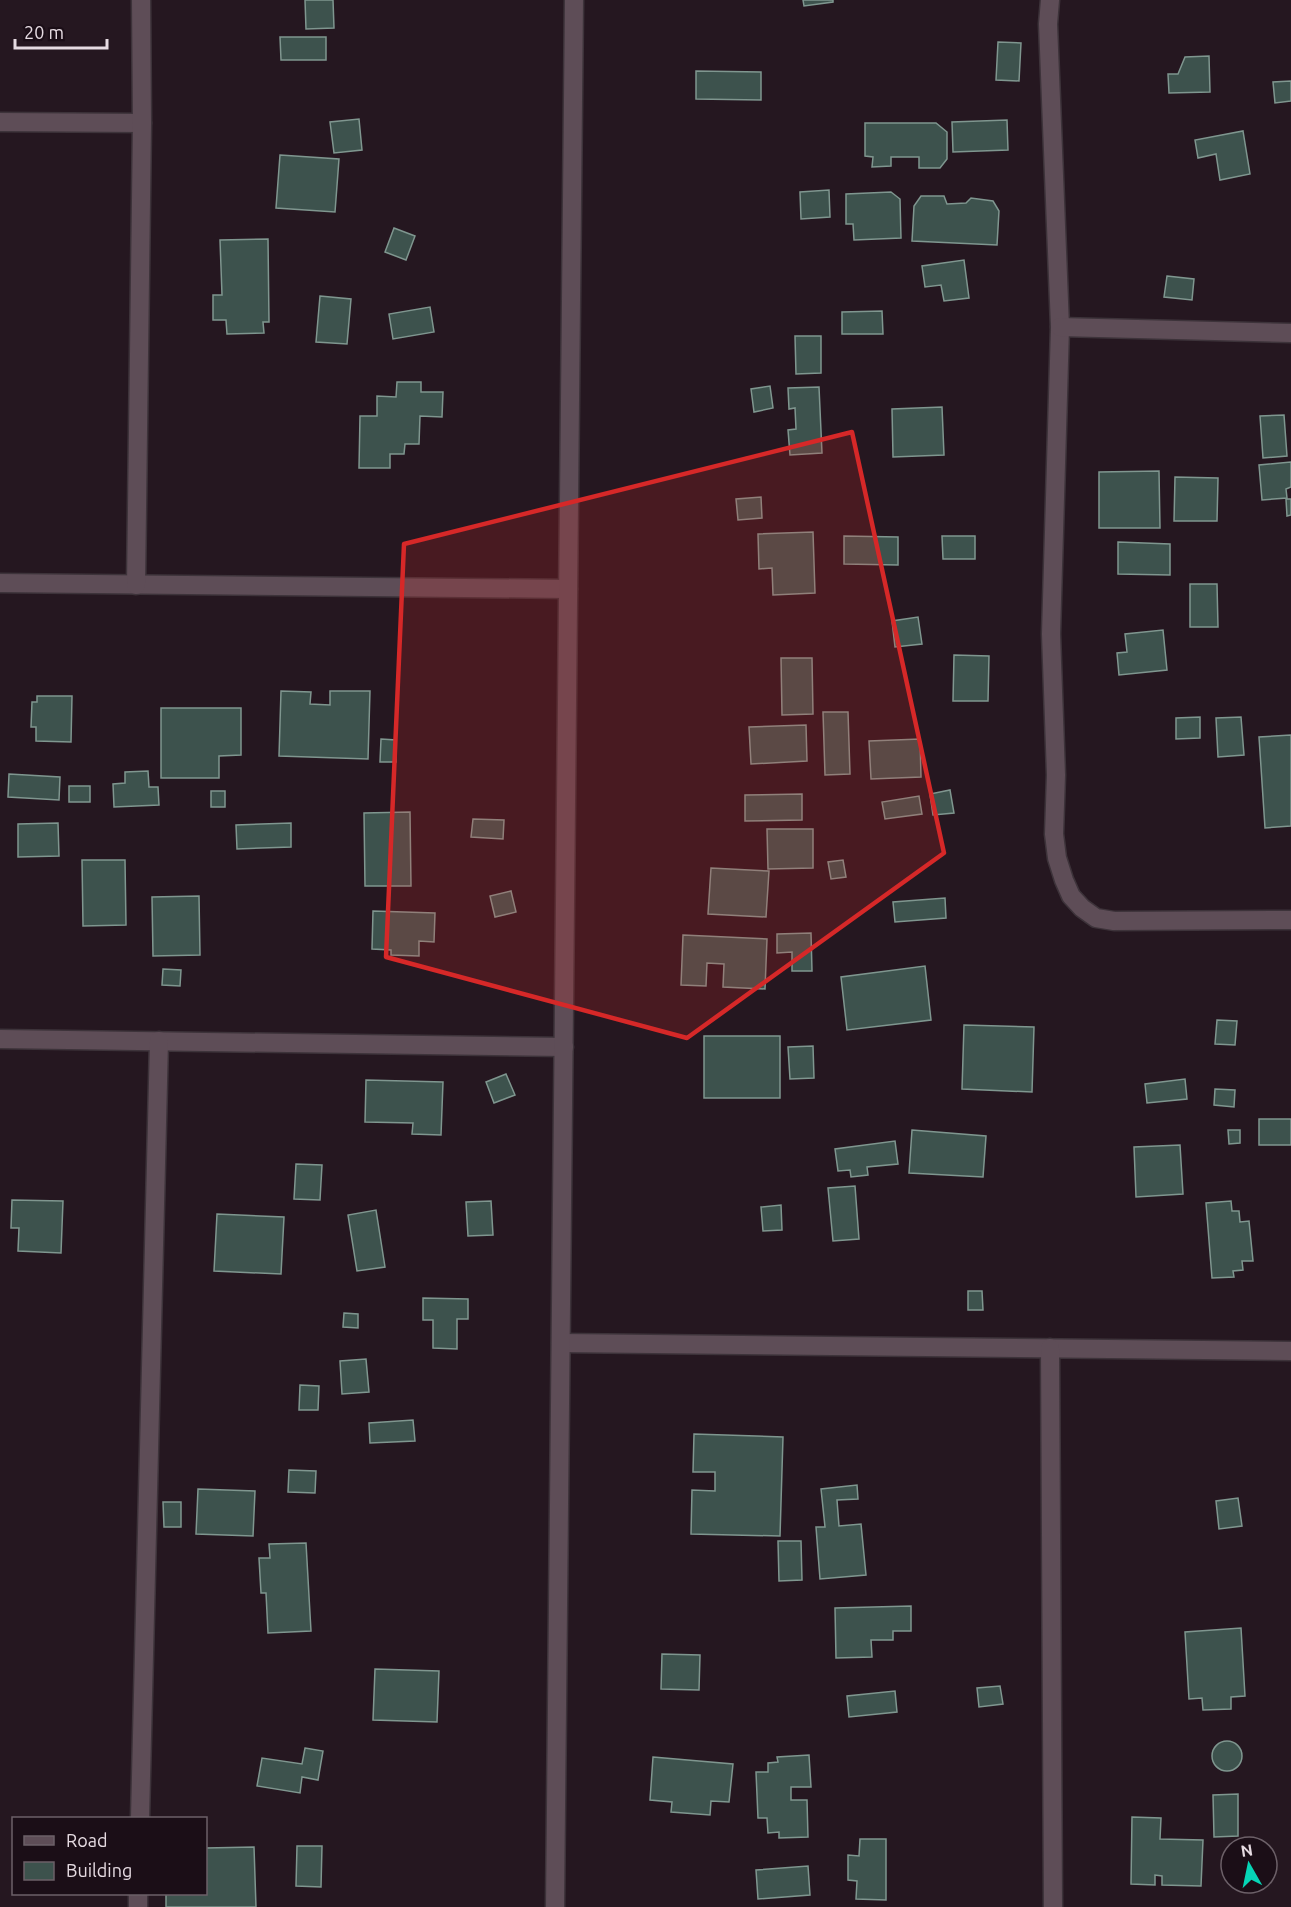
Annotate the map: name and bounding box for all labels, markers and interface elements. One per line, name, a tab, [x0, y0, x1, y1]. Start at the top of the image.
scale bar	[15, 12, 106, 50]
text: 20 m	[24, 22, 64, 42]
legend	[12, 1817, 207, 1895]
text: Road	[66, 1830, 108, 1850]
north arrow	[1219, 1835, 1279, 1895]
text: N	[1239, 1840, 1254, 1860]
text: Building	[66, 1860, 132, 1880]

